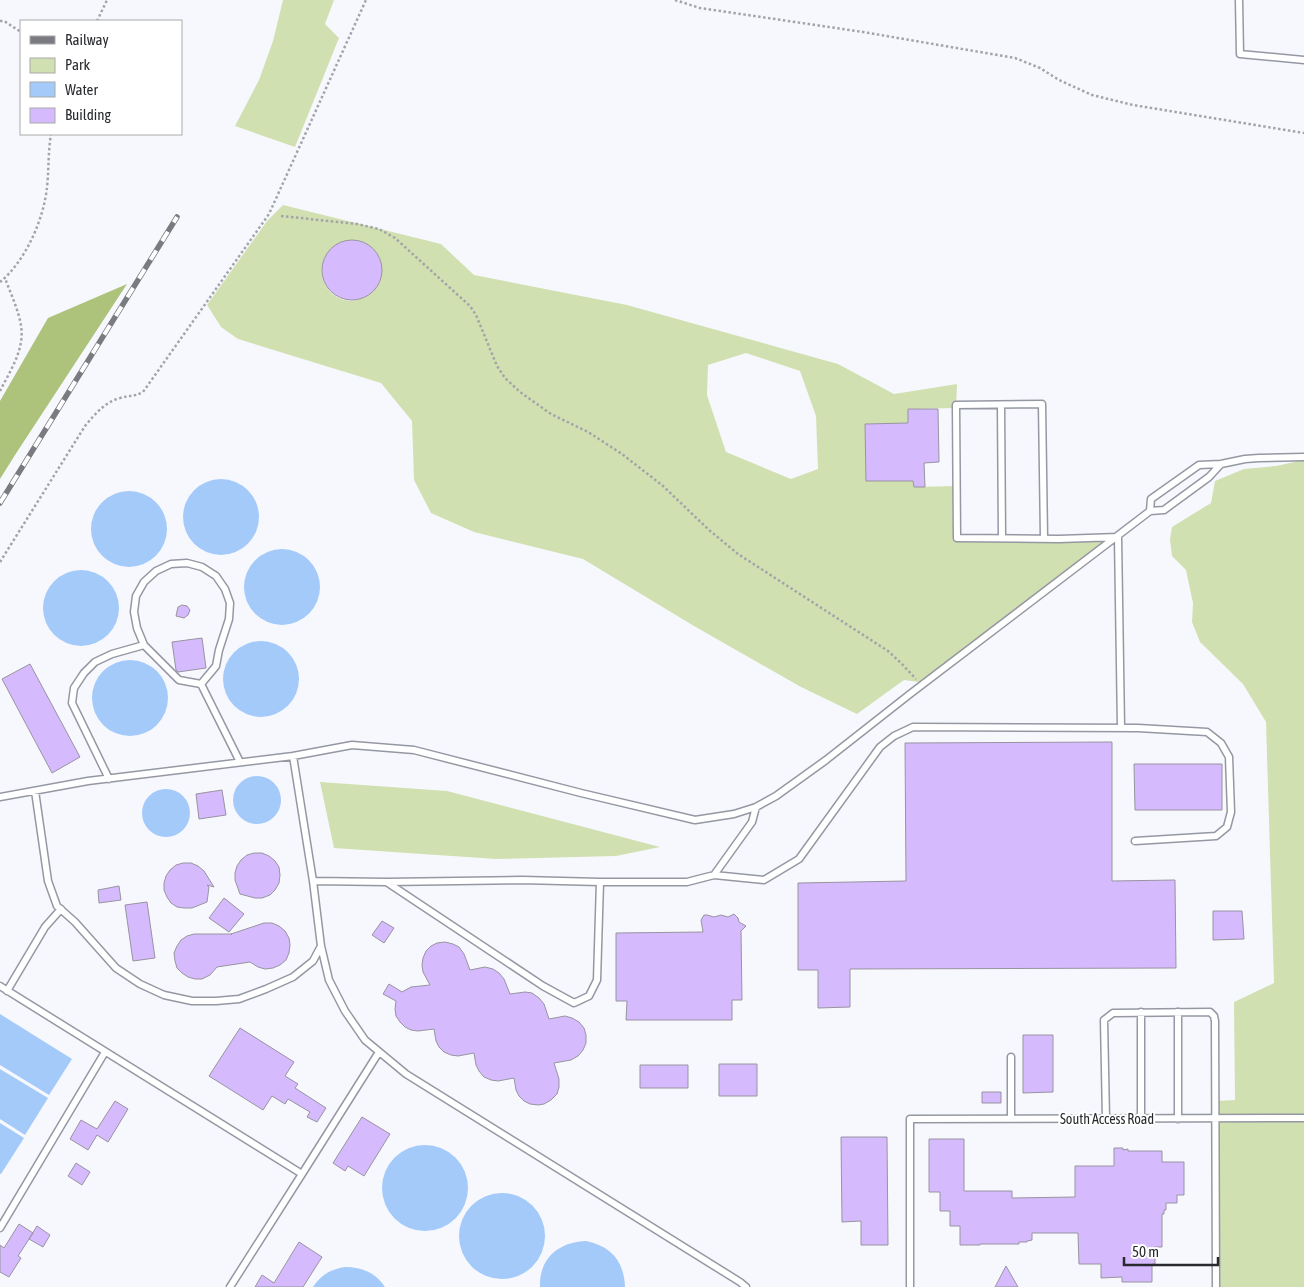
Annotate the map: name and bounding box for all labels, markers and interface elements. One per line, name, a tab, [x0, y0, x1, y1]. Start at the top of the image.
legend	[20, 20, 182, 135]
text: Railway	[65, 31, 109, 48]
text: Park	[65, 56, 90, 73]
text: Water	[65, 81, 98, 98]
text: Building	[65, 106, 111, 123]
street label: South Access Road	[1060, 1111, 1154, 1127]
scale bar	[1124, 1234, 1218, 1266]
text: 50 m	[1132, 1243, 1159, 1260]

